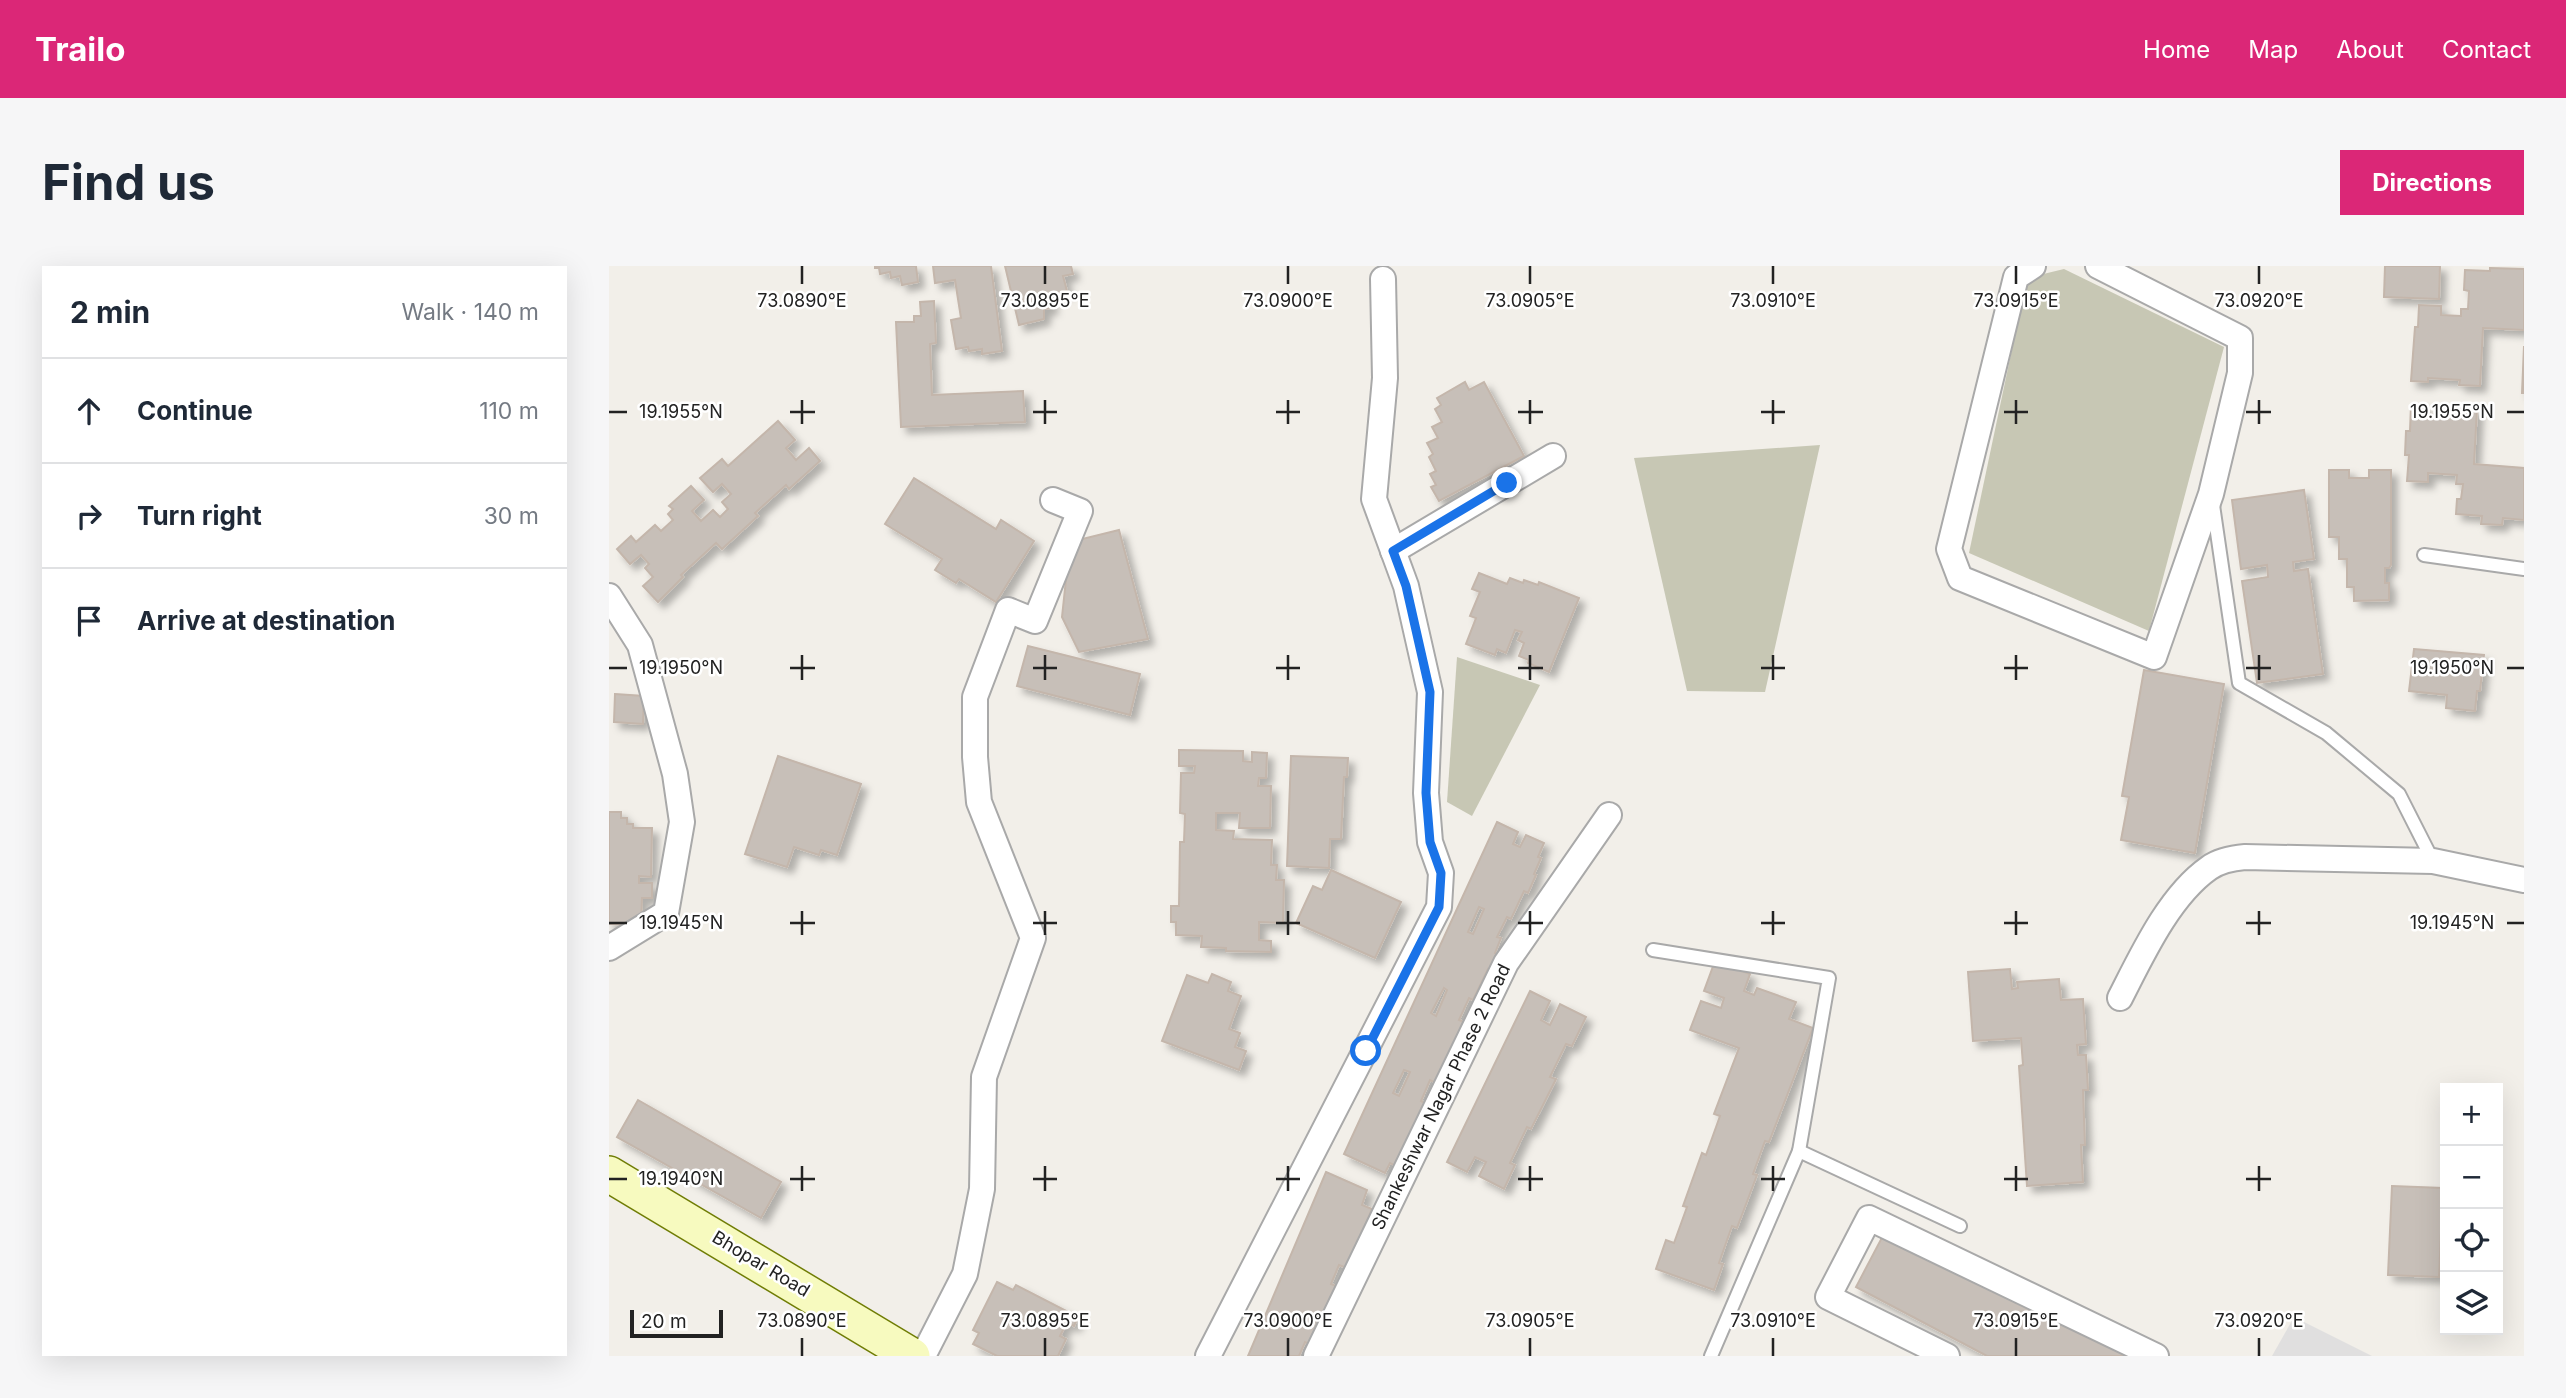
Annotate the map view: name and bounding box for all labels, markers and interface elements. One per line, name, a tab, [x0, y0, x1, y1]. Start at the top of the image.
text: Trailo	[35, 29, 125, 69]
text: Home	[2143, 35, 2210, 64]
text: Map	[2248, 35, 2298, 64]
text: About	[2336, 35, 2404, 64]
text: Contact	[2442, 35, 2531, 64]
button: Directions	[2340, 150, 2524, 215]
text: Find us	[42, 153, 215, 212]
text: 73.0890°E	[757, 290, 847, 311]
text: 73.0895°E	[1001, 290, 1089, 311]
text: 73.0900°E	[1243, 290, 1333, 311]
text: 73.0905°E	[1485, 290, 1575, 311]
text: 73.0910°E	[1730, 290, 1816, 311]
text: 73.0915°E	[1973, 290, 2059, 311]
text: 73.0920°E	[2214, 290, 2304, 311]
text: 2 min	[70, 294, 150, 330]
text: Walk · 140 m	[401, 298, 539, 326]
icon: ahead	[70, 392, 108, 430]
text: Continue	[137, 395, 253, 426]
text: 110 m	[479, 397, 539, 425]
text: 19.1955°N	[639, 401, 723, 422]
text: 19.1955°N	[2410, 401, 2494, 422]
route end	[1491, 467, 1522, 498]
icon: right	[70, 497, 108, 535]
text: Turn right	[137, 500, 262, 531]
text: 30 m	[484, 502, 539, 530]
icon: arrive	[70, 602, 108, 640]
text: Arrive at destination	[137, 605, 396, 636]
text: 19.1950°N	[639, 657, 723, 678]
text: 19.1950°N	[2410, 657, 2494, 678]
text: 19.1945°N	[639, 912, 723, 933]
text: 19.1945°N	[2410, 912, 2494, 933]
street label: Shankeshwar Nagar Phase 2 Road	[1367, 960, 1514, 1233]
route start	[1350, 1035, 1381, 1066]
map controls	[2440, 1083, 2503, 1335]
button: +	[2440, 1083, 2503, 1146]
button: −	[2440, 1146, 2503, 1209]
text: 19.1940°N	[639, 1168, 723, 1189]
button: locate	[2440, 1209, 2503, 1272]
street label: Bhopar Road	[709, 1226, 814, 1301]
button: layers	[2440, 1272, 2503, 1335]
scale bar	[630, 1307, 723, 1339]
text: 20 m	[641, 1310, 687, 1333]
text: 73.0890°E	[757, 1310, 847, 1331]
text: 73.0895°E	[1001, 1310, 1089, 1331]
text: 73.0900°E	[1243, 1310, 1333, 1331]
text: 73.0905°E	[1485, 1310, 1575, 1331]
text: 73.0910°E	[1730, 1310, 1816, 1331]
text: 73.0915°E	[1973, 1310, 2059, 1331]
text: 73.0920°E	[2214, 1310, 2304, 1331]

